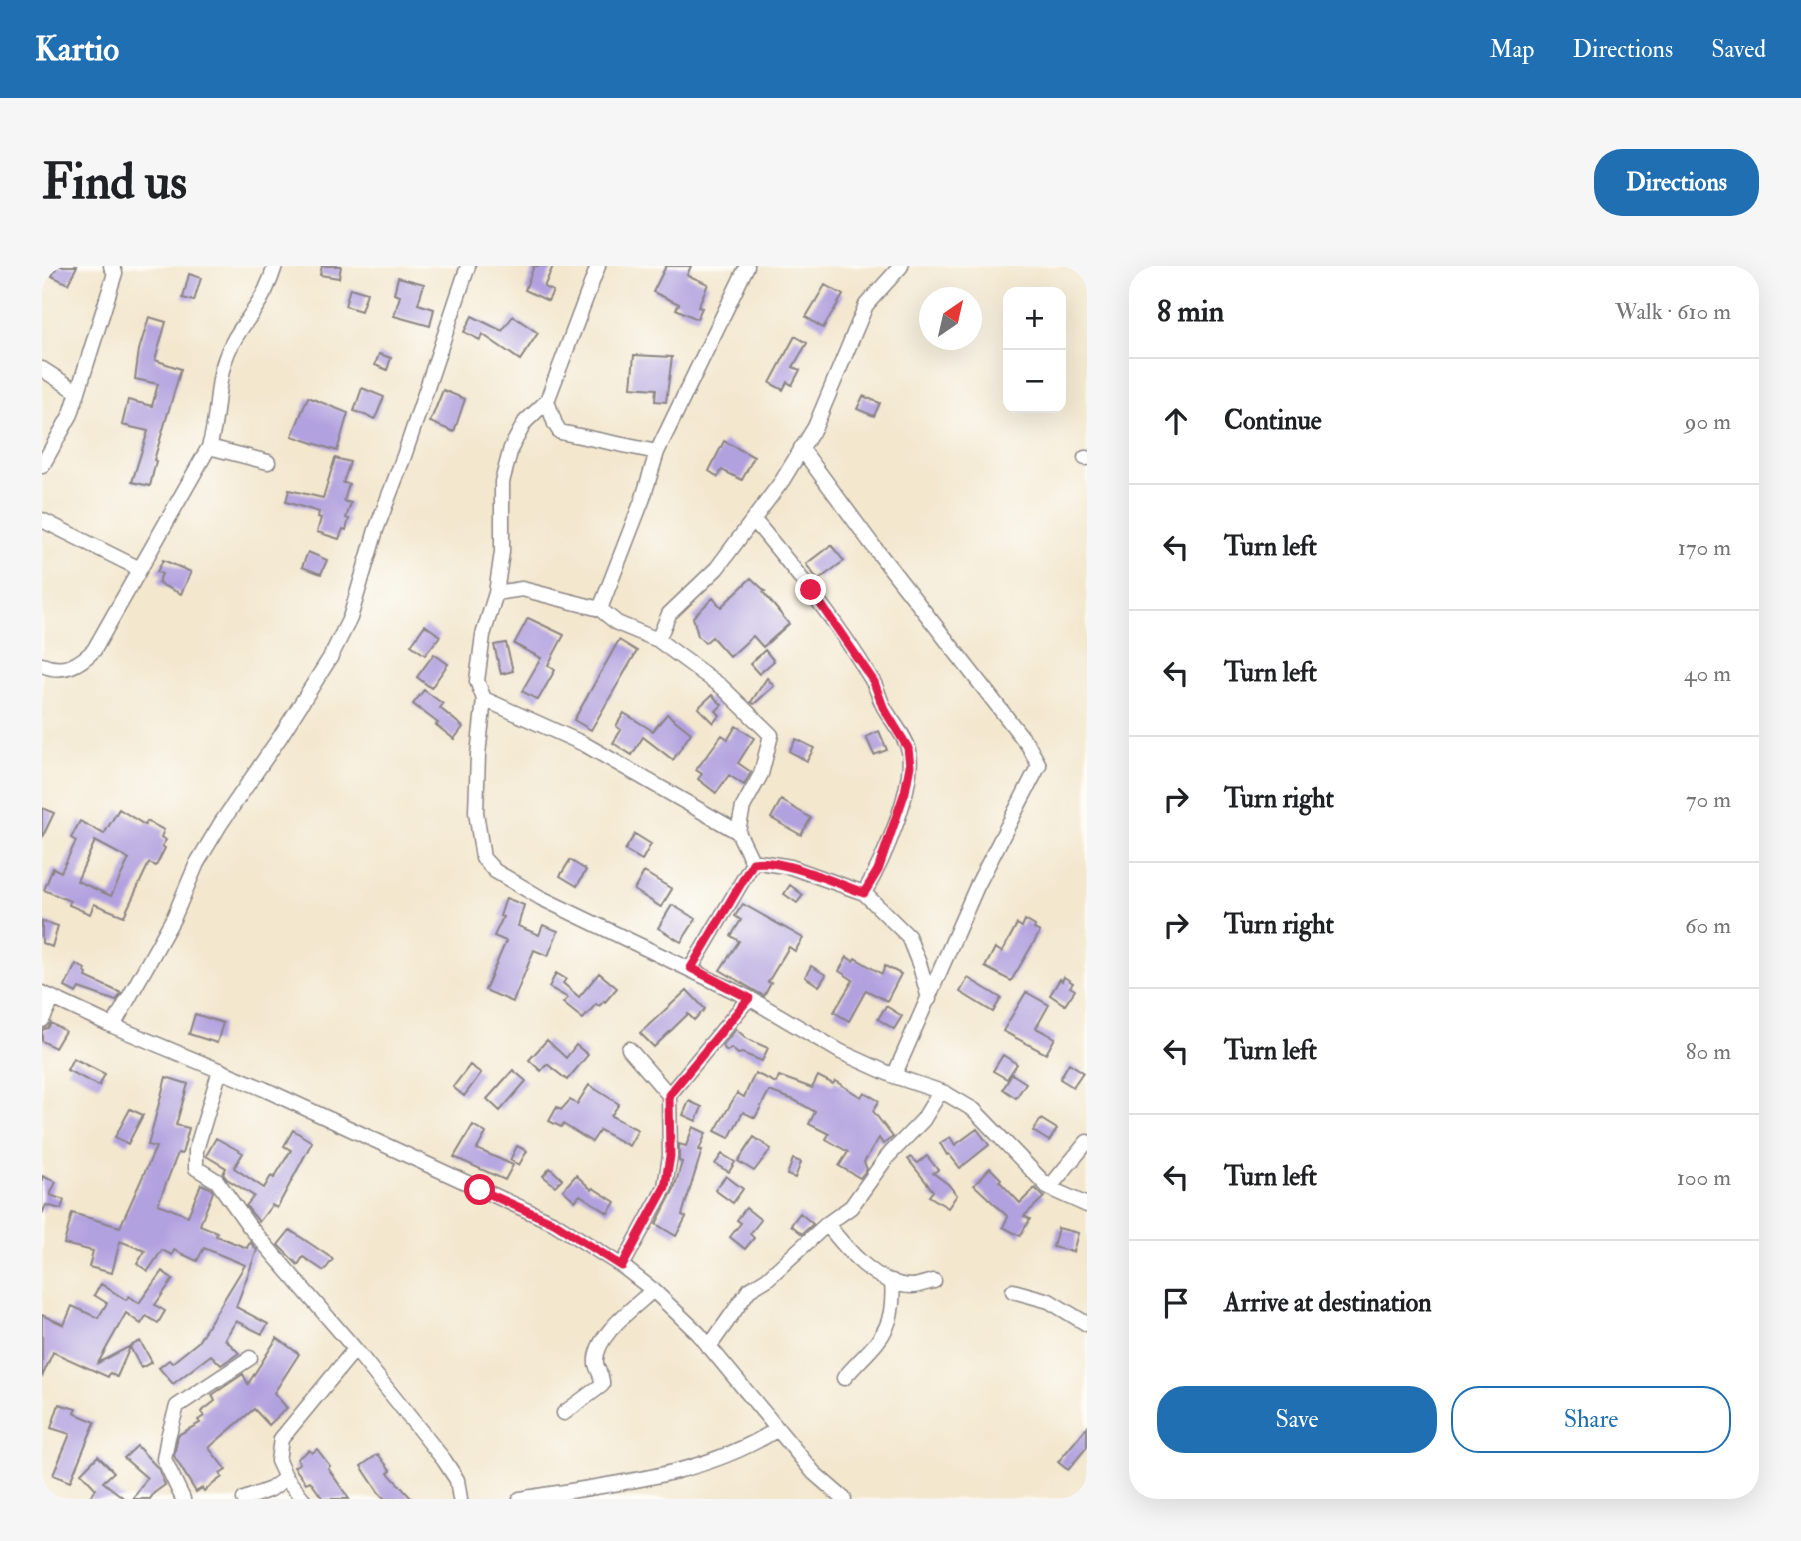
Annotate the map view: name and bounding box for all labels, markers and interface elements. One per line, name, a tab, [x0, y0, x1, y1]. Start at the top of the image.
text: Kartio	[35, 29, 119, 70]
text: Map	[1489, 34, 1534, 65]
text: Directions	[1572, 34, 1673, 65]
text: Saved	[1711, 34, 1766, 65]
button: Directions	[1594, 149, 1759, 216]
text: Find us	[42, 152, 187, 213]
north arrow	[919, 287, 982, 350]
map controls	[1003, 287, 1066, 413]
button: +	[1003, 287, 1066, 350]
text: 8 min	[1157, 293, 1224, 330]
text: Walk · 610 m	[1615, 297, 1731, 326]
button: −	[1003, 350, 1066, 413]
icon: ahead	[1157, 402, 1195, 440]
text: Continue	[1224, 405, 1322, 437]
text: 90 m	[1685, 407, 1731, 436]
icon: left	[1157, 528, 1195, 566]
text: Turn left	[1224, 531, 1317, 563]
text: 170 m	[1678, 533, 1731, 562]
route end	[795, 574, 826, 605]
icon: left	[1157, 654, 1195, 692]
text: Turn left	[1224, 657, 1317, 689]
text: 40 m	[1684, 659, 1731, 688]
icon: right	[1157, 780, 1195, 818]
text: Turn right	[1224, 783, 1334, 815]
text: 70 m	[1686, 785, 1731, 814]
icon: right	[1157, 906, 1195, 944]
text: Turn right	[1224, 909, 1334, 941]
text: 60 m	[1685, 911, 1731, 940]
icon: left	[1157, 1032, 1195, 1070]
text: Turn left	[1224, 1035, 1317, 1067]
text: 80 m	[1686, 1037, 1731, 1066]
icon: left	[1157, 1158, 1195, 1196]
text: Turn left	[1224, 1161, 1317, 1193]
text: 100 m	[1677, 1163, 1731, 1192]
route start	[464, 1174, 495, 1205]
icon: arrive	[1157, 1284, 1195, 1322]
text: Arrive at destination	[1224, 1287, 1432, 1319]
button: Save	[1157, 1386, 1437, 1453]
button: Share	[1451, 1386, 1731, 1453]

